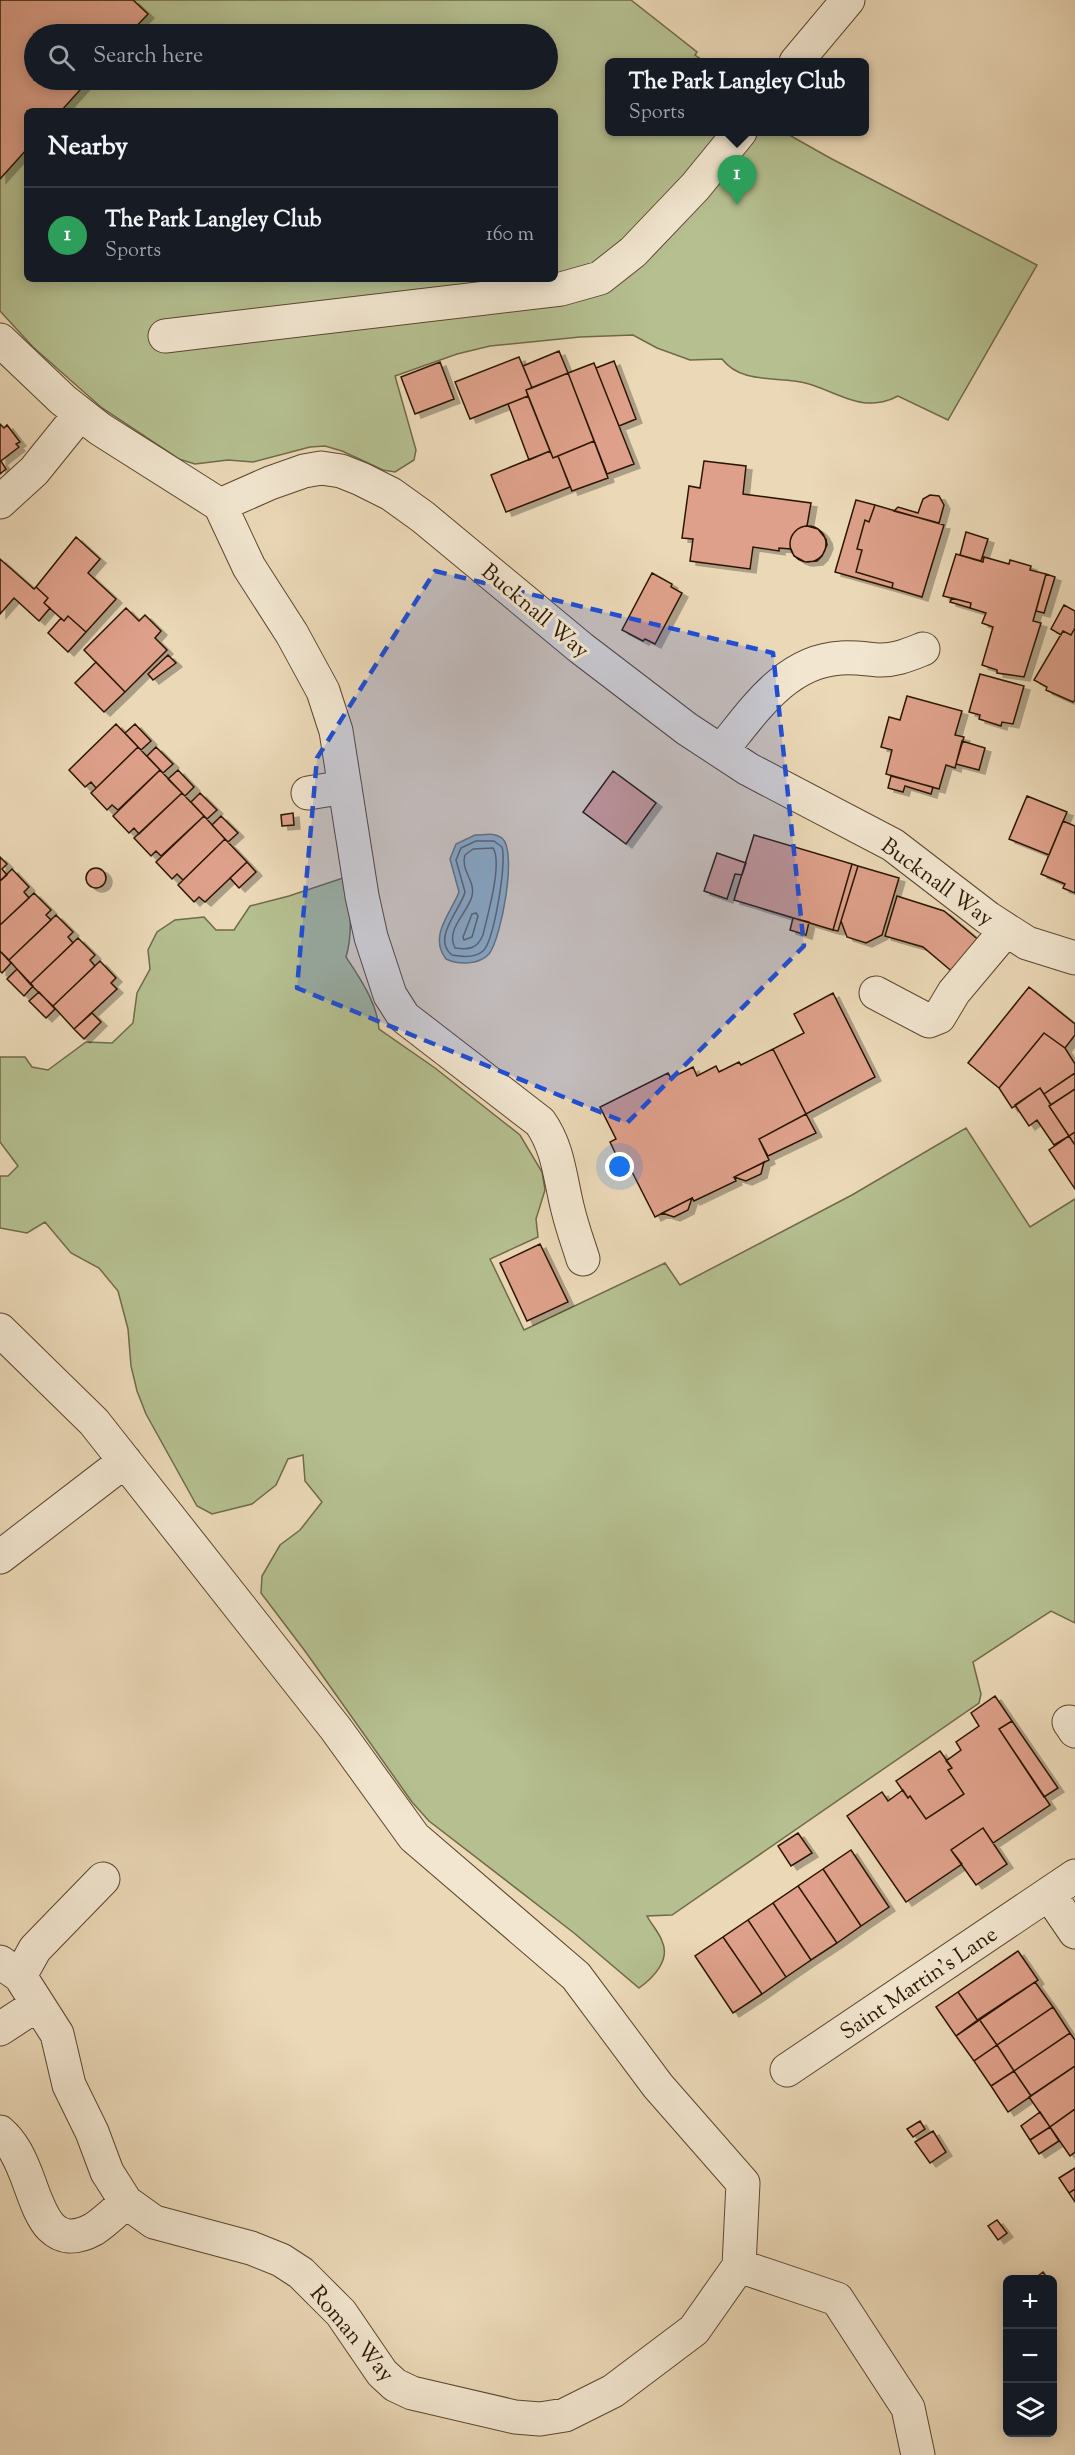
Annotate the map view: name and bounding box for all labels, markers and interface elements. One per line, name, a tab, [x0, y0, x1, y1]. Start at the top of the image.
search box	[24, 24, 558, 90]
icon: search	[45, 41, 78, 74]
text: Search here	[93, 41, 203, 73]
popup	[605, 58, 869, 136]
text: The Park Langley Club	[629, 67, 845, 99]
text: Sports	[629, 99, 685, 128]
text: Nearby	[48, 129, 128, 166]
pin: 1	[718, 156, 756, 205]
text: The Park Langley Club	[105, 205, 321, 237]
text: 1	[64, 221, 71, 250]
text: 160 m	[486, 221, 534, 250]
text: Sports	[105, 237, 161, 266]
street label: Bucknall Way	[473, 557, 595, 667]
street label: Bucknall Way	[873, 832, 999, 935]
your location	[605, 1152, 634, 1181]
street label: Saint Martin's Lane	[835, 1920, 1005, 2049]
map controls	[1003, 2275, 1057, 2437]
button: +	[1003, 2275, 1057, 2329]
street label: Roman Way	[301, 2280, 401, 2390]
button: −	[1003, 2329, 1057, 2383]
button: layers	[1003, 2383, 1057, 2437]

